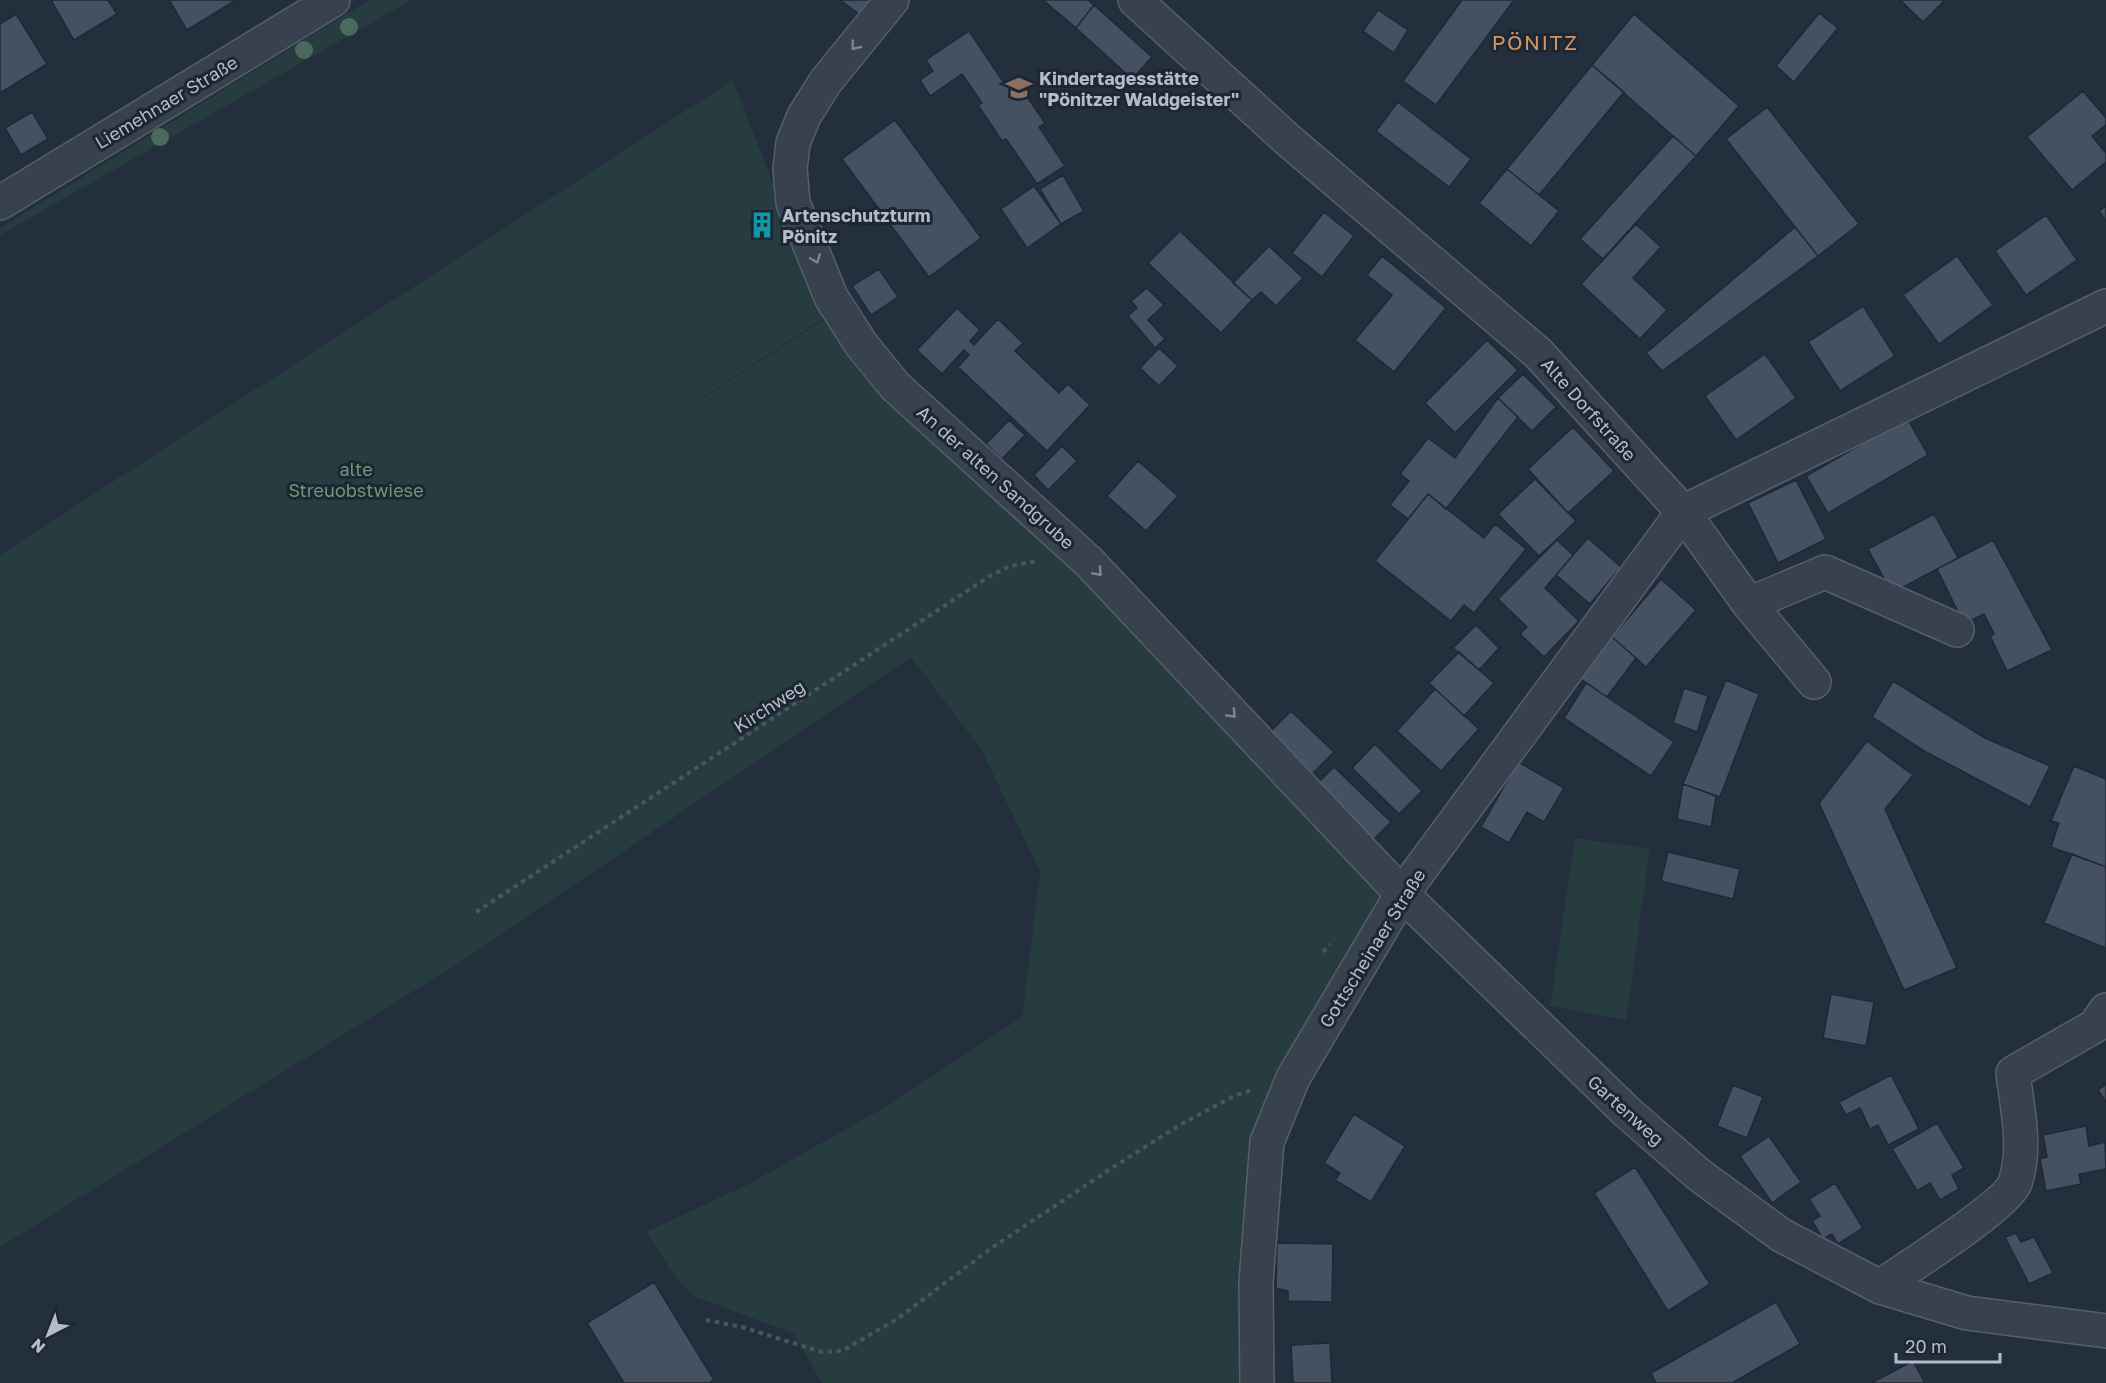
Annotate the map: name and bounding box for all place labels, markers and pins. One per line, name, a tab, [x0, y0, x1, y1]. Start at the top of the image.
place label: Kindertagesstätte "Pönitzer Waldgeister"	[1039, 67, 1239, 110]
school or university icon: Kindertagesstätte "Pönitzer Waldgeister"	[1004, 73, 1034, 103]
place label: Artenschutzturm Pönitz	[782, 204, 931, 247]
building icon: Artenschutzturm Pönitz	[747, 210, 777, 240]

